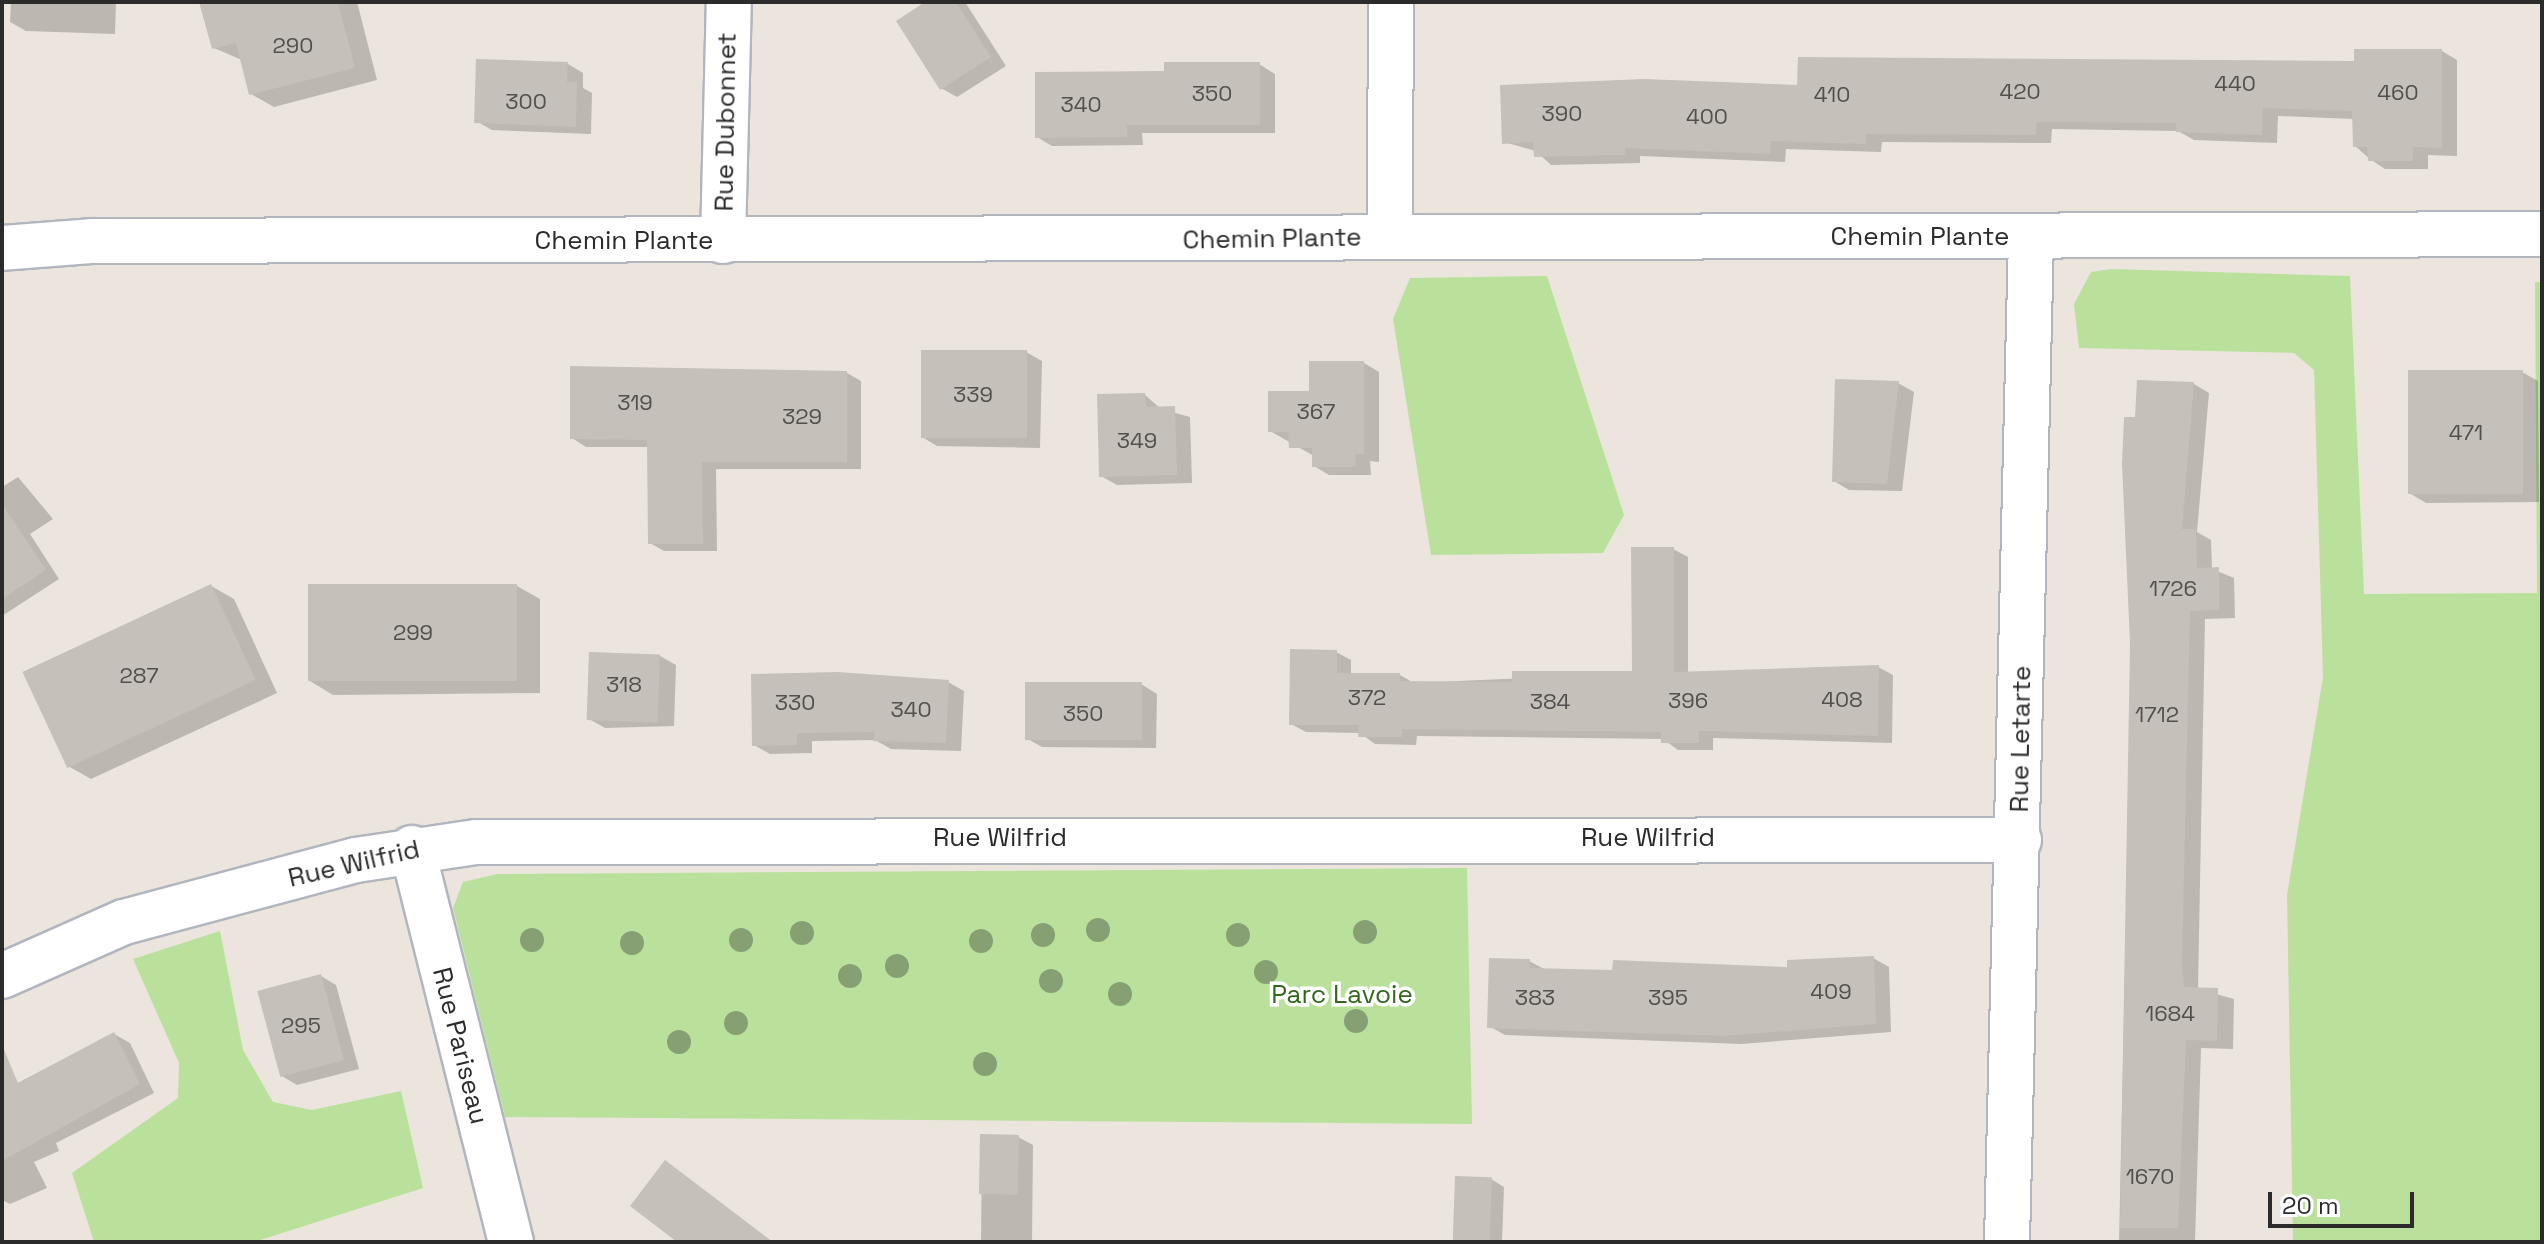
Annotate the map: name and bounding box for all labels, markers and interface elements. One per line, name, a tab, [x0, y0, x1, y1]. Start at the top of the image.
street label: Rue Dubonnet	[709, 32, 743, 212]
house number: 290	[273, 33, 313, 59]
house number: 440	[2214, 71, 2256, 97]
house number: 420	[1999, 79, 2041, 105]
house number: 460	[2377, 80, 2419, 106]
house number: 350	[1192, 81, 1232, 107]
house number: 410	[1814, 82, 1850, 108]
house number: 300	[505, 89, 547, 115]
house number: 340	[1060, 92, 1102, 118]
house number: 390	[1542, 101, 1582, 127]
house number: 400	[1686, 104, 1728, 130]
street label: Chemin Plante	[1831, 221, 2009, 253]
street label: Chemin Plante	[1182, 222, 1362, 256]
street label: Chemin Plante	[535, 225, 713, 257]
house number: 339	[953, 382, 993, 408]
house number: 319	[617, 390, 653, 416]
house number: 367	[1297, 399, 1335, 425]
house number: 329	[782, 404, 822, 430]
house number: 471	[2449, 420, 2483, 446]
house number: 349	[1117, 428, 1157, 454]
house number: 1726	[2149, 576, 2197, 602]
house number: 299	[393, 620, 433, 646]
house number: 287	[119, 663, 159, 689]
street label: Rue Letarte	[2004, 665, 2038, 813]
house number: 318	[606, 672, 642, 698]
house number: 372	[1348, 685, 1386, 711]
house number: 408	[1821, 687, 1863, 713]
house number: 396	[1668, 688, 1708, 714]
house number: 384	[1530, 689, 1570, 715]
house number: 330	[775, 690, 815, 716]
house number: 340	[890, 697, 932, 723]
house number: 350	[1063, 701, 1103, 727]
house number: 1712	[2135, 702, 2179, 728]
street label: Rue Wilfrid	[933, 822, 1067, 854]
street label: Rue Wilfrid	[1581, 822, 1715, 854]
street label: Rue Wilfrid	[285, 834, 423, 894]
street label: Rue Pariseau	[425, 964, 495, 1128]
park label: Parc Lavoie	[1271, 979, 1413, 1011]
house number: 409	[1810, 979, 1852, 1005]
house number: 383	[1515, 985, 1555, 1011]
house number: 395	[1648, 985, 1688, 1011]
house number: 1684	[2145, 1001, 2195, 1027]
house number: 295	[281, 1013, 321, 1039]
house number: 1670	[2126, 1164, 2174, 1190]
scale bar	[2272, 1176, 2418, 1226]
text: 20 m	[2282, 1190, 2339, 1221]

